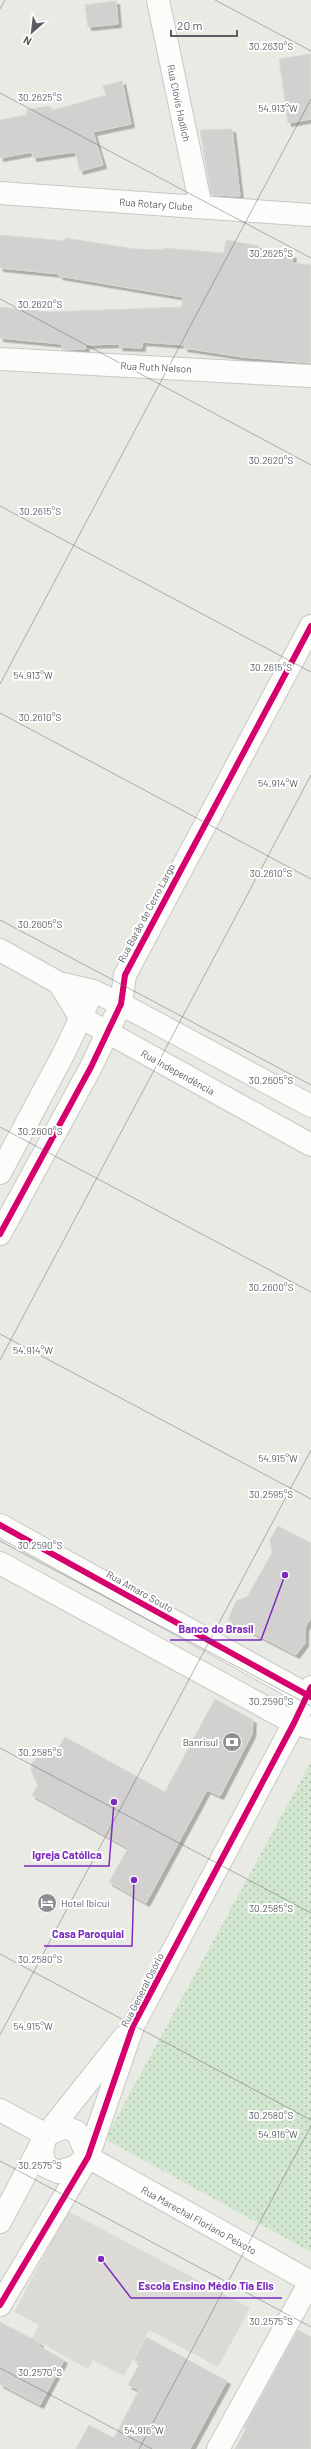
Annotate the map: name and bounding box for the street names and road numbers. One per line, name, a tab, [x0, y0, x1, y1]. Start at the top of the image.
street label: Rua Clóvis Hadlich	[165, 63, 193, 143]
street label: Rua Rotary Clube	[119, 195, 193, 213]
street label: Rua Ruth Nelson	[120, 359, 192, 375]
street label: Rua Barão de Cerro Largo	[115, 862, 177, 964]
street label: Rua Independência	[139, 1047, 217, 1097]
street label: Rua Amaro Souto	[104, 1568, 176, 1614]
street label: Rua General Osório	[118, 1951, 166, 2029]
street label: Rua Marechal Floriano Peixoto	[139, 2183, 259, 2257]

